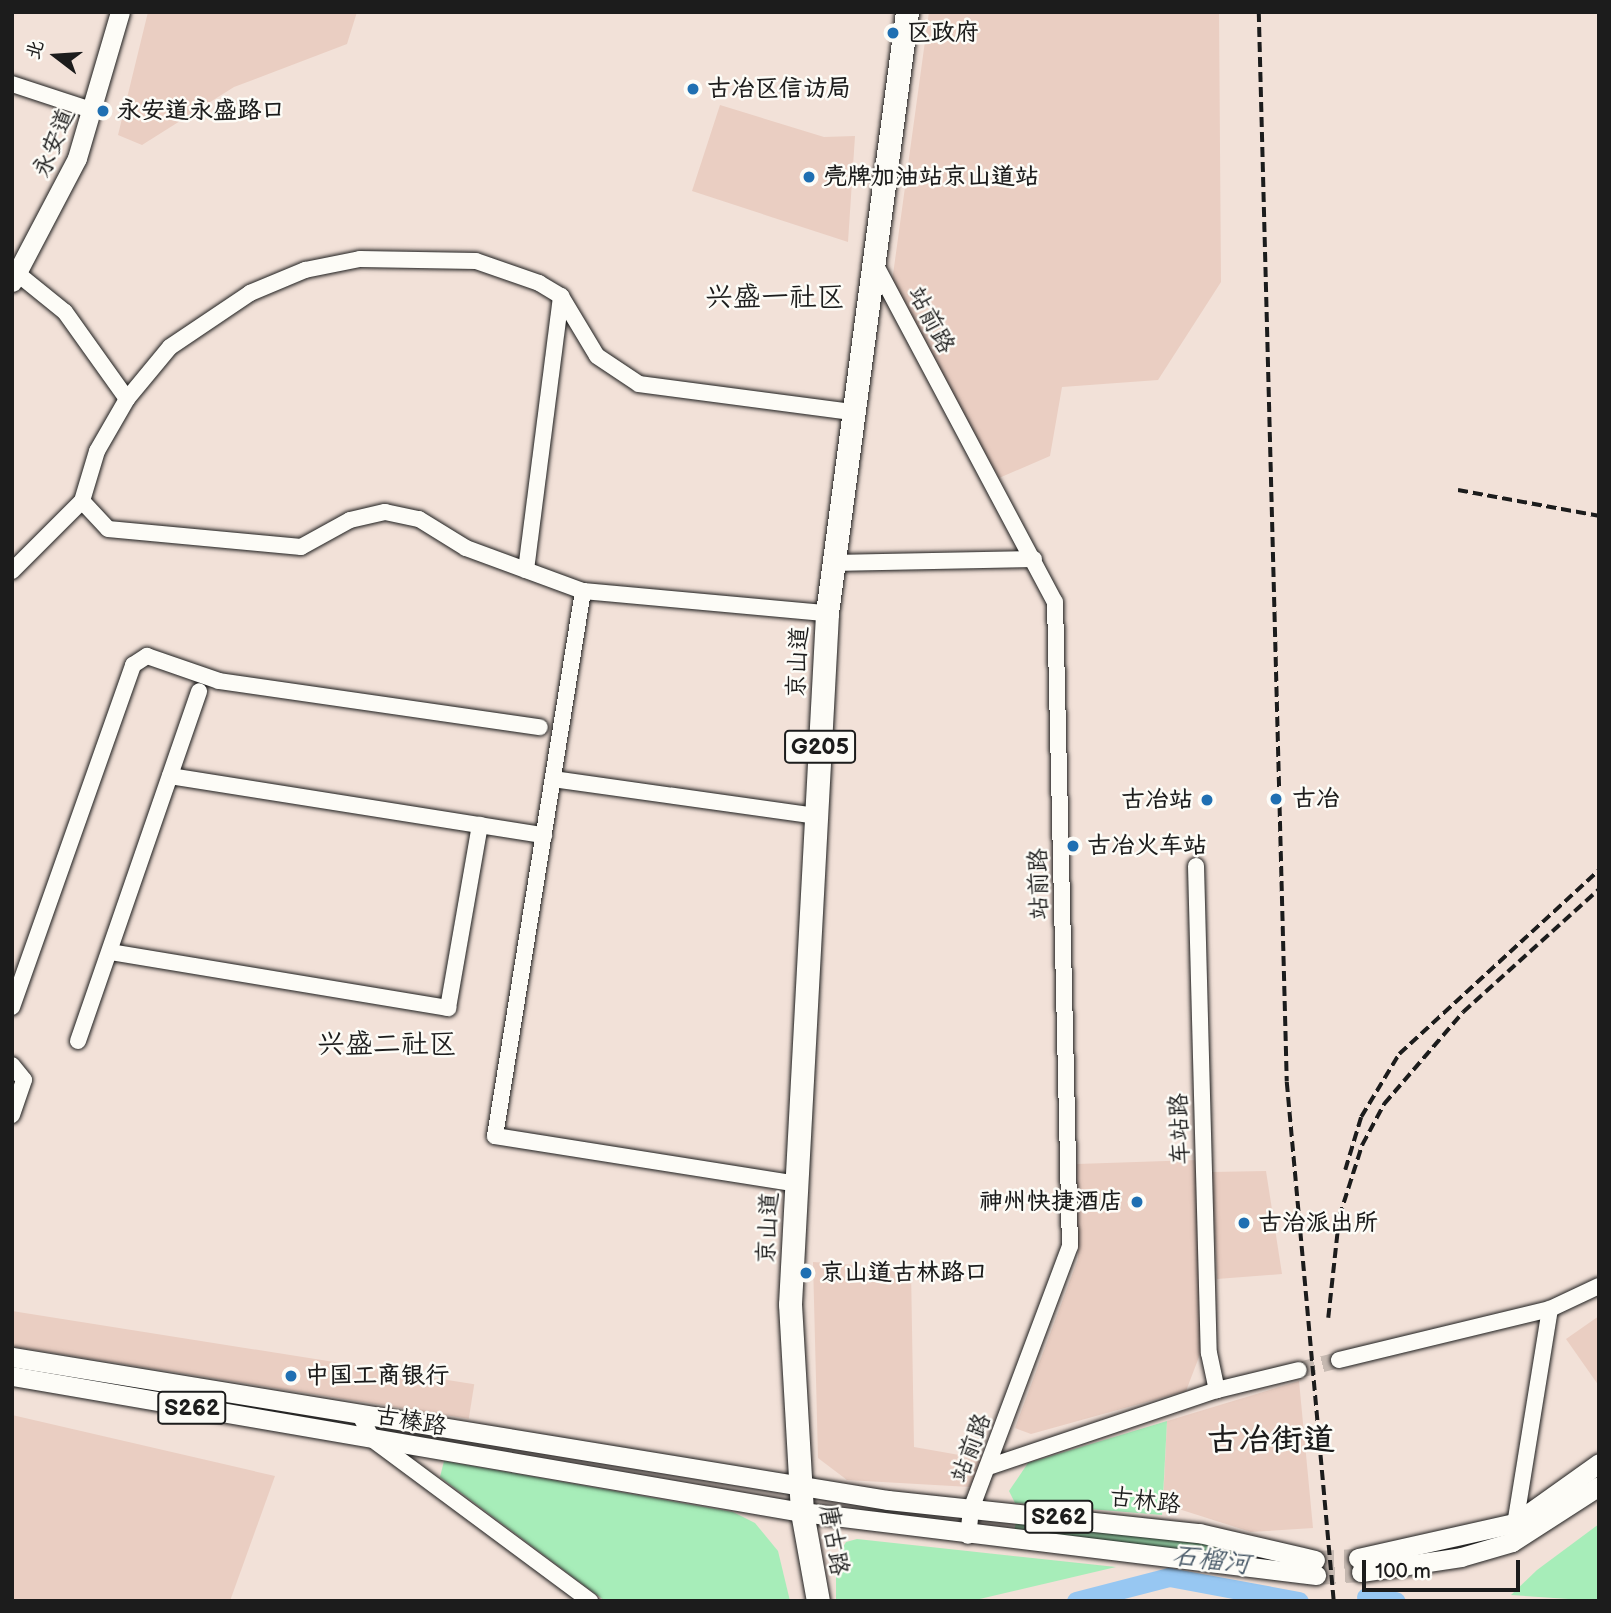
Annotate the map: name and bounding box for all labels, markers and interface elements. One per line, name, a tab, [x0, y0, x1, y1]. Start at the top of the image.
place label: 区政府	[907, 19, 979, 47]
north arrow	[21, 21, 91, 91]
marker: 区政府	[885, 25, 901, 41]
text: 北	[22, 37, 49, 62]
place label: 古冶区信访局	[707, 75, 851, 103]
marker: 古冶区信访局	[685, 81, 701, 97]
place label: 永安道永盛路口	[117, 97, 285, 125]
marker: 永安道永盛路口	[95, 103, 111, 119]
street label: 永安道	[27, 104, 81, 182]
place label: 壳牌加油站京山道站	[823, 163, 1039, 191]
marker: 壳牌加油站京山道站	[801, 169, 817, 185]
district label: 兴盛一社区	[705, 281, 845, 315]
street label: 站前路	[901, 281, 961, 359]
street label: 京山道	[782, 625, 814, 699]
road number: G205	[783, 727, 857, 766]
place label: 古冶	[1292, 785, 1340, 813]
place label: 古冶站	[1121, 786, 1193, 814]
marker: 古冶	[1266, 789, 1286, 809]
marker: 古冶站	[1199, 792, 1215, 808]
place label: 古冶火车站	[1087, 832, 1207, 860]
marker: 古冶火车站	[1065, 838, 1081, 854]
street label: 站前路	[1024, 848, 1054, 920]
district label: 兴盛二社区	[317, 1028, 457, 1062]
street label: 车站路	[1164, 1093, 1196, 1165]
place label: 神州快捷酒店	[979, 1188, 1123, 1216]
street label: 京山道	[752, 1191, 784, 1265]
marker: 神州快捷酒店	[1129, 1194, 1145, 1210]
place label: 古治派出所	[1258, 1209, 1378, 1237]
marker: 古治派出所	[1236, 1215, 1252, 1231]
place label: 京山道古林路口	[820, 1259, 988, 1287]
marker: 京山道古林路口	[798, 1265, 814, 1281]
place label: 中国工商银行	[305, 1362, 449, 1390]
marker: 中国工商银行	[283, 1368, 299, 1384]
road number: S262	[157, 1388, 227, 1428]
street label: 古榛路	[373, 1401, 449, 1441]
street label: 站前路	[945, 1409, 997, 1487]
district label: 古冶街道	[1207, 1422, 1335, 1460]
street label: 古林路	[1108, 1482, 1182, 1520]
road number: S262	[1024, 1498, 1094, 1536]
street label: 唐古路	[814, 1502, 854, 1578]
water label: 石榴河	[1170, 1541, 1252, 1581]
scale bar	[1366, 1546, 1524, 1590]
text: 100 m	[1375, 1559, 1431, 1584]

